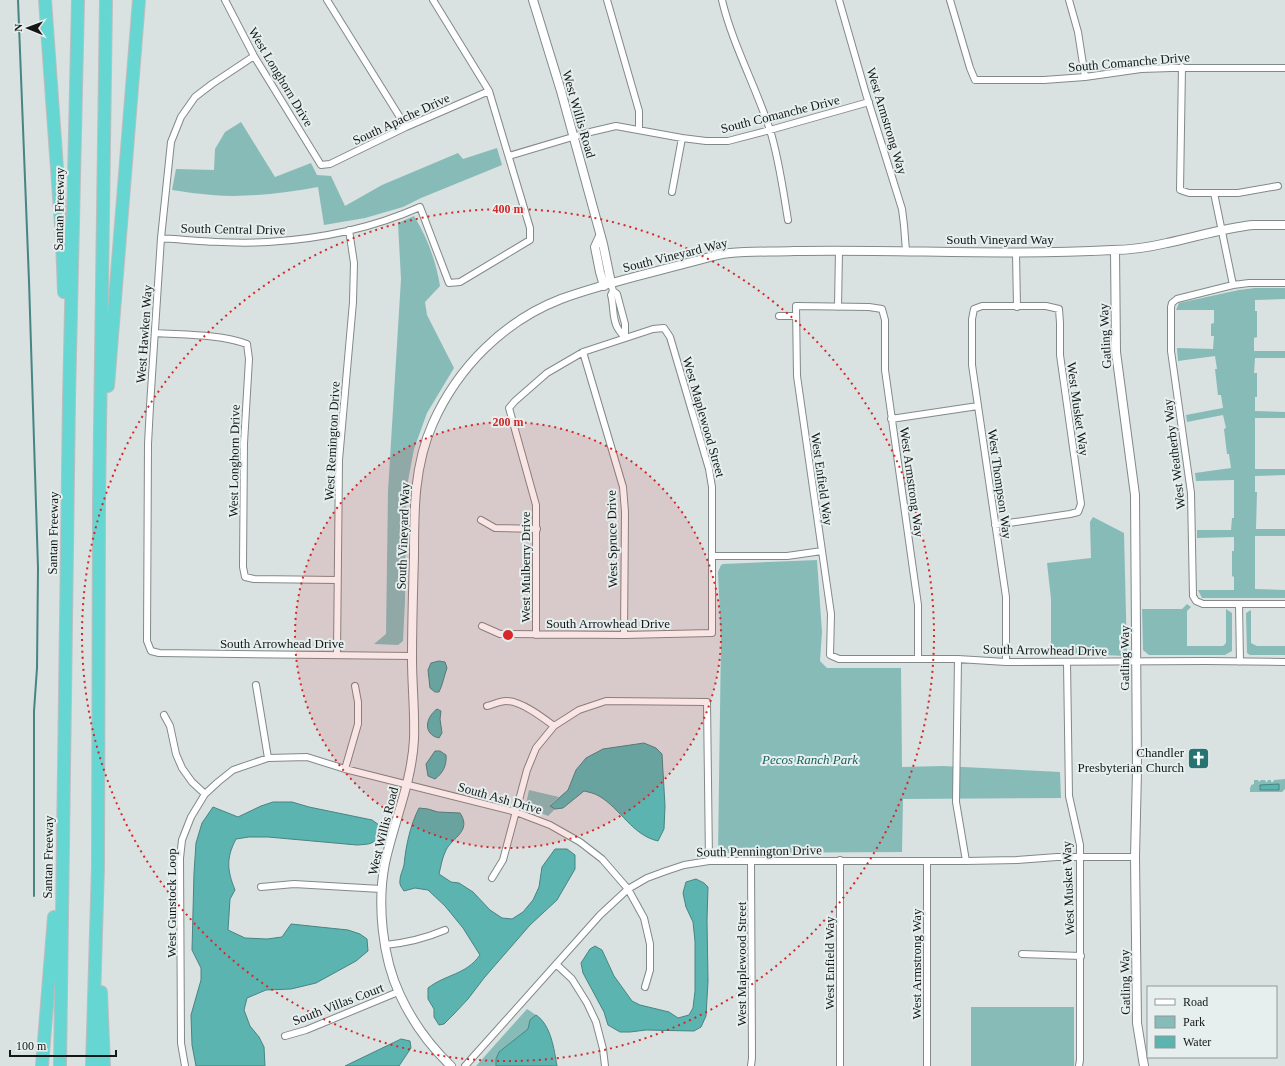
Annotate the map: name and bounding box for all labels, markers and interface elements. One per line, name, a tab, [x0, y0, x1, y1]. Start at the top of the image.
north arrow	[8, 8, 48, 48]
text: N	[12, 24, 24, 32]
street label: West Longhorn Drive	[245, 25, 317, 130]
street label: South Comanche Drive	[1068, 49, 1191, 75]
street label: West Armstrong Way	[864, 66, 911, 177]
street label: West Willis Road	[559, 68, 599, 160]
street label: South Apache Drive	[350, 90, 452, 148]
street label: South Comanche Drive	[719, 92, 841, 136]
street label: Santan Freeway	[51, 167, 67, 251]
text: 400 m	[493, 202, 524, 216]
street label: South Central Drive	[181, 221, 286, 237]
street label: South Vineyard Way	[946, 232, 1054, 247]
street label: South Vineyard Way	[621, 235, 729, 275]
street label: West Hawken Way	[133, 284, 155, 384]
street label: Gatling Way	[1096, 302, 1114, 369]
street label: West Maplewood Street	[680, 355, 728, 479]
street label: West Musket Way	[1064, 361, 1092, 457]
street label: West Remington Drive	[321, 381, 343, 501]
street label: West Weatherby Way	[1160, 397, 1188, 510]
street label: West Longhorn Drive	[226, 404, 242, 518]
text: 200 m	[493, 415, 524, 429]
street label: West Armstrong Way	[897, 426, 927, 539]
street label: West Thompson Way	[985, 428, 1015, 540]
street label: West Enfield Way	[808, 432, 836, 527]
street label: South Vineyard Way	[394, 482, 412, 590]
street label: West Spruce Drive	[604, 490, 620, 588]
street label: Santan Freeway	[45, 491, 61, 575]
street label: West Mulberry Drive	[518, 511, 533, 622]
street label: South Arrowhead Drive	[546, 616, 670, 631]
street label: Gatling Way	[1117, 625, 1132, 691]
centre of rings	[501, 628, 515, 642]
street label: South Arrowhead Drive	[220, 636, 344, 651]
street label: South Arrowhead Drive	[983, 641, 1107, 659]
place label: Chandler Presbyterian Church	[1077, 745, 1185, 775]
church icon: Chandler Presbyterian Church	[1186, 746, 1212, 772]
park label: Pecos Ranch Park	[761, 752, 858, 767]
street label: South Ash Drive	[456, 779, 544, 817]
street label: West Willis Road	[365, 785, 401, 877]
street label: Santan Freeway	[40, 815, 56, 899]
street label: West Musket Way	[1059, 840, 1077, 935]
street label: South Pennington Drive	[696, 842, 822, 860]
street label: West Gunstock Loop	[164, 848, 179, 958]
street label: West Maplewood Street	[734, 901, 749, 1026]
street label: West Armstrong Way	[909, 908, 924, 1020]
street label: West Enfield Way	[822, 916, 837, 1010]
street label: Gatling Way	[1117, 949, 1133, 1015]
street label: South Villas Court	[290, 980, 386, 1028]
legend	[1147, 986, 1277, 1058]
text: Road	[1183, 995, 1208, 1009]
text: Park	[1183, 1015, 1205, 1029]
scale bar	[10, 1032, 116, 1058]
text: Water	[1183, 1035, 1211, 1049]
text: 100 m	[16, 1039, 47, 1053]

